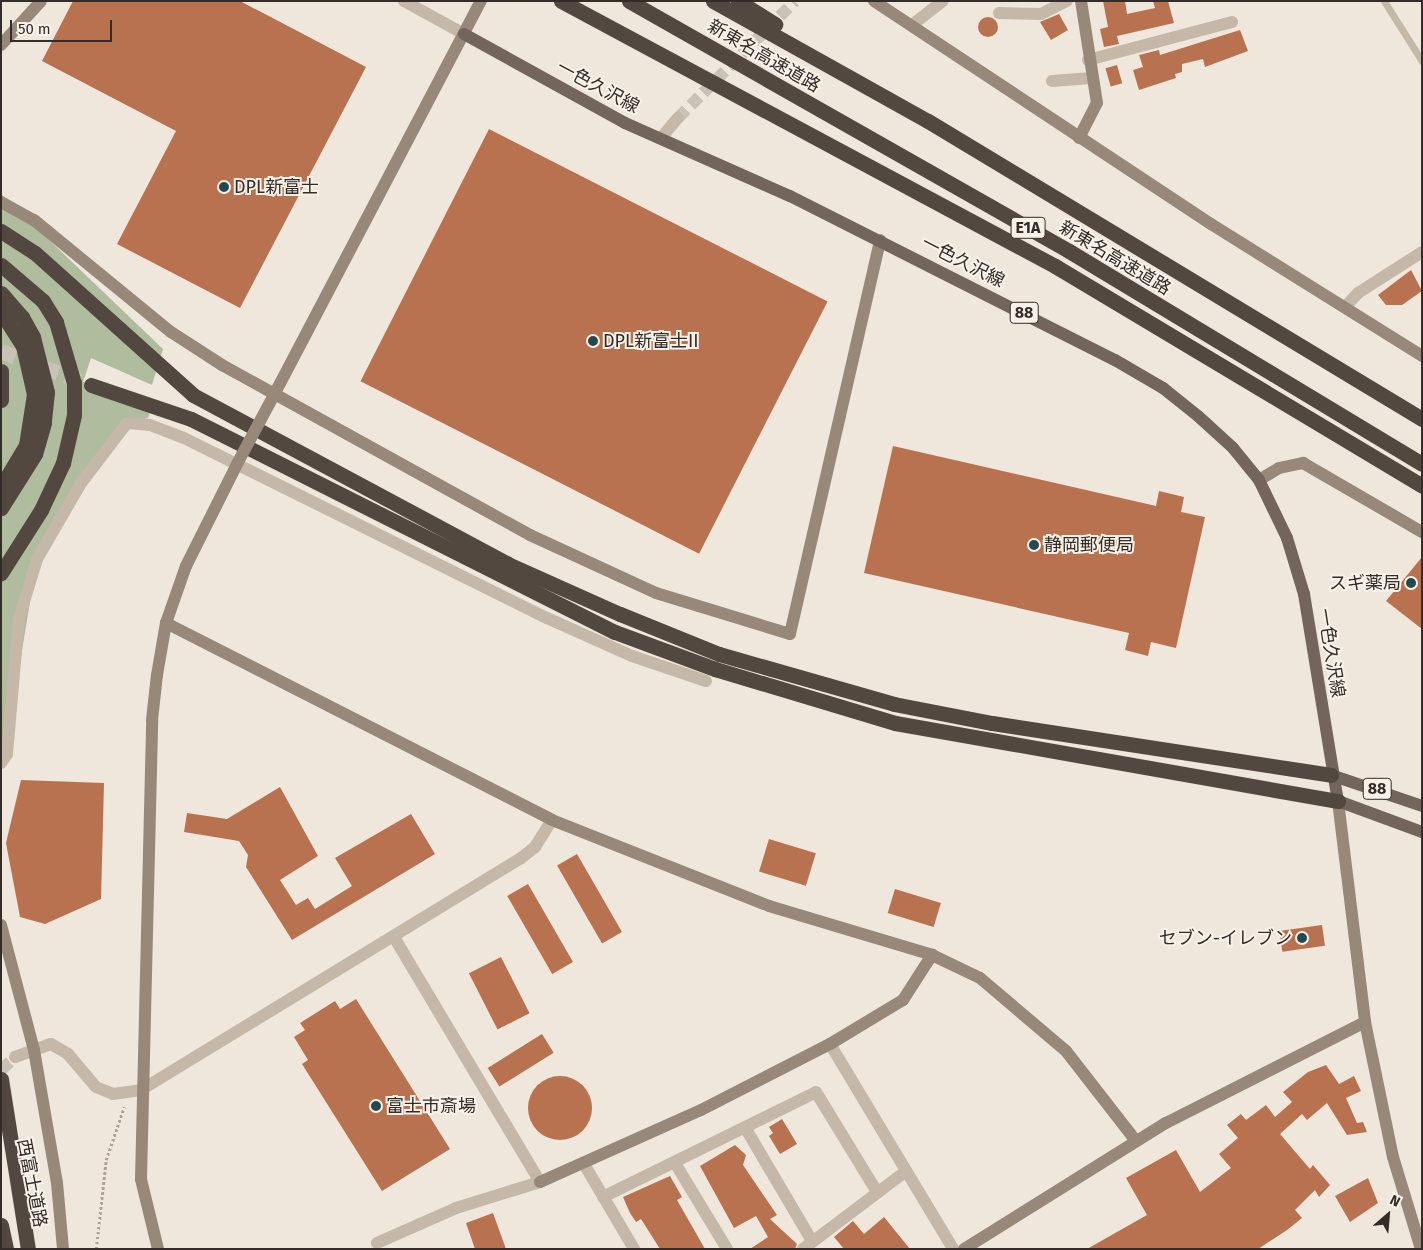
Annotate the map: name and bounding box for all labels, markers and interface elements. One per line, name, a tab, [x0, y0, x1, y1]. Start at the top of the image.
scale bar	[12, 10, 115, 42]
street label: 新東名高速道路	[704, 15, 824, 97]
text: 50 m	[18, 20, 51, 38]
street label: 一色久沢線	[553, 56, 643, 118]
place label: DPL新富士	[234, 176, 319, 198]
marker: DPL新富士	[218, 181, 230, 193]
road number: E1A	[1010, 214, 1046, 242]
street label: 新東名高速道路	[1055, 216, 1175, 300]
street label: 一色久沢線	[918, 232, 1008, 292]
road number: 88	[1009, 300, 1039, 326]
place label: DPL新富士II	[603, 330, 699, 352]
marker: DPL新富士II	[587, 335, 599, 347]
place label: 静岡郵便局	[1044, 534, 1134, 556]
marker: 静岡郵便局	[1028, 539, 1040, 551]
place label: スギ薬局	[1329, 572, 1401, 594]
marker: スギ薬局	[1405, 577, 1417, 589]
street label: 一色久沢線	[1313, 607, 1349, 699]
road number: 88	[1362, 776, 1392, 802]
place label: セブン-イレブン	[1159, 927, 1292, 949]
marker: セブン-イレブン	[1296, 932, 1308, 944]
place label: 富士市斎場	[386, 1095, 476, 1117]
marker: 富士市斎場	[370, 1100, 382, 1112]
street label: 西富士道路	[13, 1137, 51, 1229]
north arrow	[1363, 1190, 1413, 1240]
text: N	[1387, 1192, 1403, 1211]

